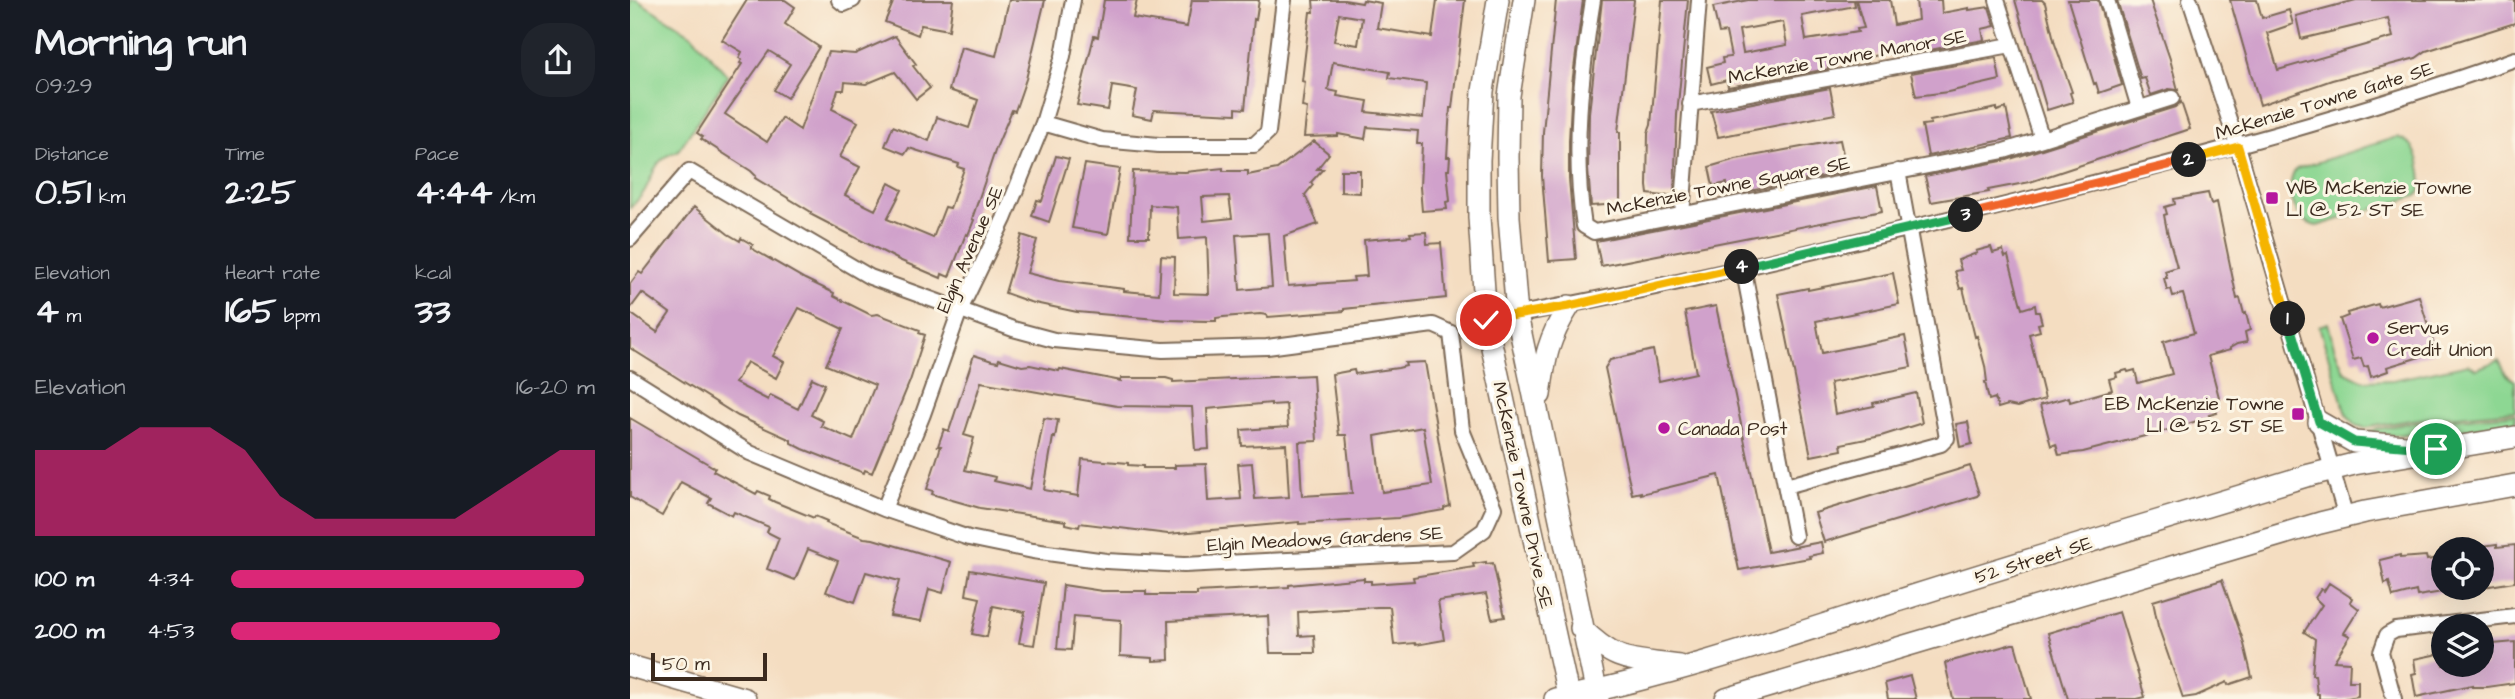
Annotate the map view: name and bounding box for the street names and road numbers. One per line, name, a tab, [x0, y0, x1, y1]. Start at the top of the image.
street label: McKenzie Towne Manor SE	[1726, 23, 1969, 92]
street label: McKenzie Towne Gate SE	[2212, 55, 2437, 147]
street label: McKenzie Towne Square SE	[1604, 150, 1852, 223]
street label: Elgin Avenue SE	[930, 182, 1011, 318]
street label: McKenzie Towne Drive SE	[1485, 379, 1560, 611]
street label: Elgin Meadows Gardens SE	[1207, 520, 1444, 560]
street label: 52 Street SE	[1971, 530, 2096, 591]

